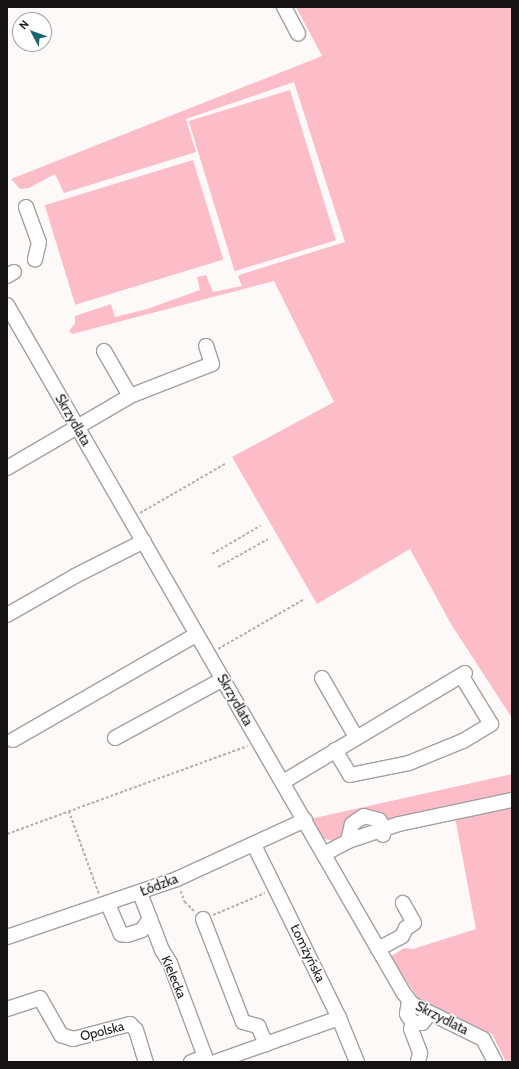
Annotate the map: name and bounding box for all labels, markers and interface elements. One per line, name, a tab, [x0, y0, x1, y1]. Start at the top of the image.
north arrow	[12, 12, 52, 52]
text: N	[16, 17, 32, 32]
street label: Skrzydlata	[52, 391, 94, 449]
street label: Skrzydlata	[214, 671, 256, 729]
street label: Łódzka	[138, 871, 180, 899]
street label: Łomżyńska	[287, 922, 329, 984]
street label: Kielecka	[158, 953, 190, 1001]
street label: Skrzydlata	[413, 998, 471, 1038]
street label: Opolska	[78, 1018, 126, 1044]

